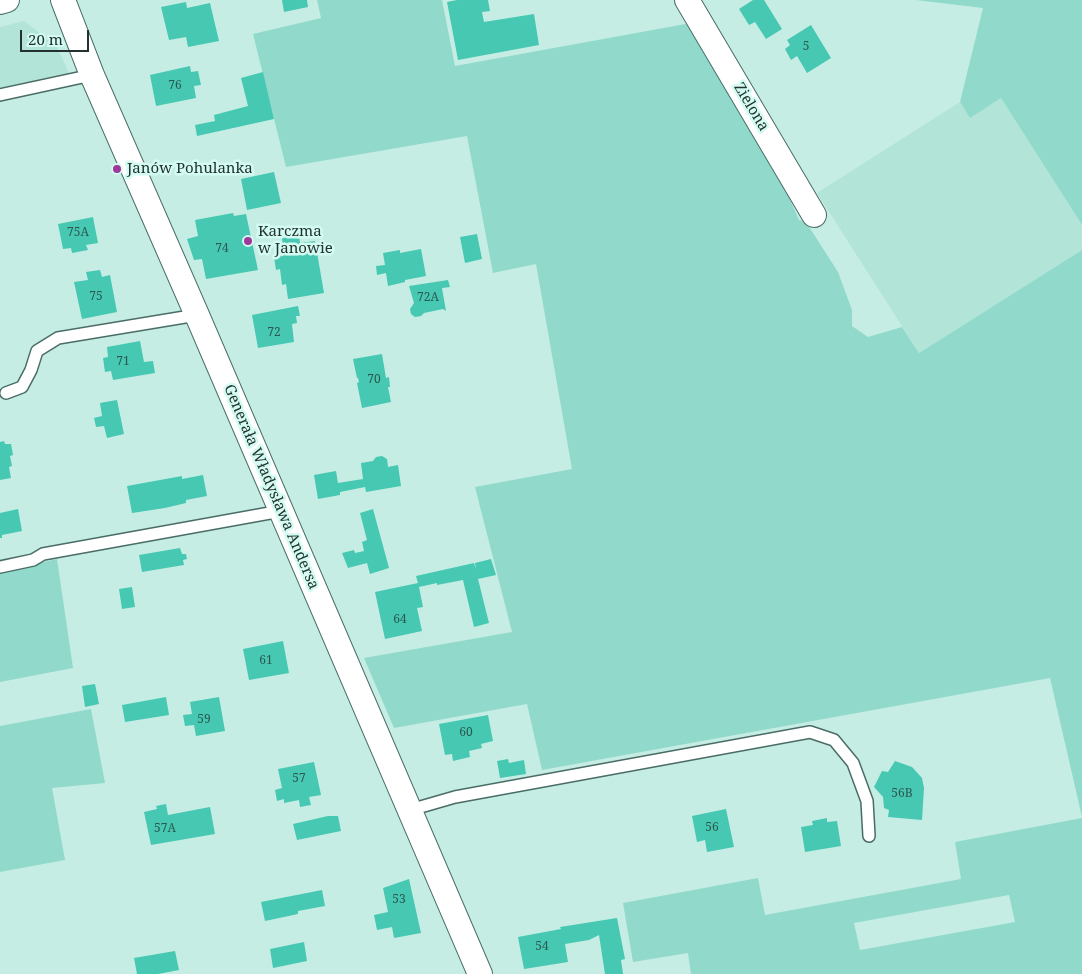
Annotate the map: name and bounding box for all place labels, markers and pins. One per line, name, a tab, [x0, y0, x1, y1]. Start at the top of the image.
place label: Janów Pohulanka	[127, 160, 253, 178]
marker: Janów Pohulanka	[111, 163, 123, 175]
place label: Karczma w Janowie	[258, 223, 333, 258]
marker: Karczma w Janowie	[242, 235, 254, 247]

